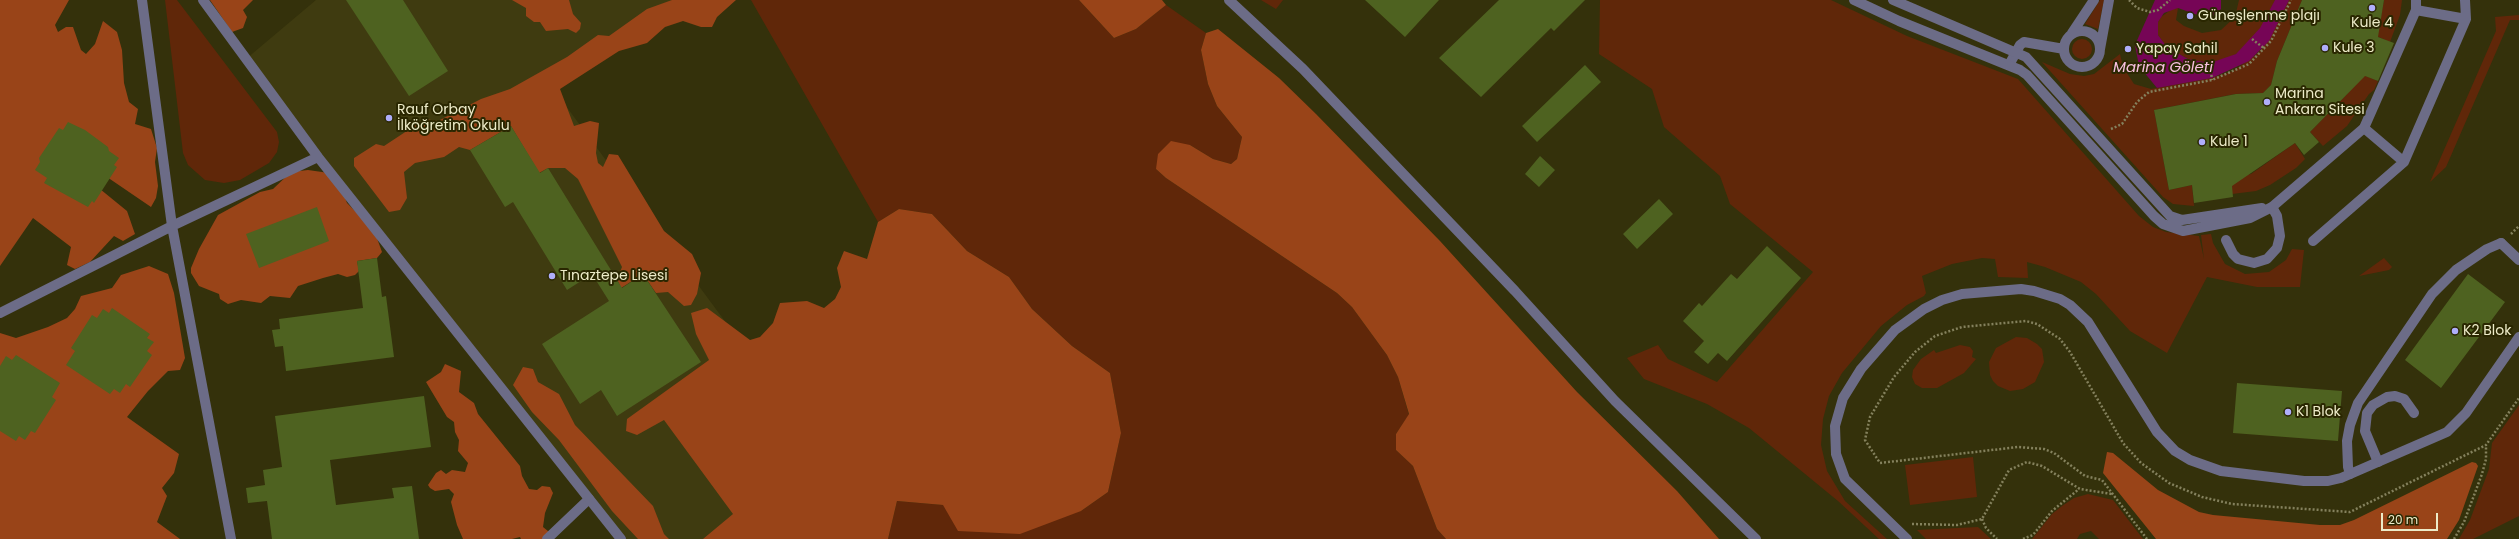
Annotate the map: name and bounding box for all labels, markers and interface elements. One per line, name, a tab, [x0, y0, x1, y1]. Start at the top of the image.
marker: Kule 4	[2367, 3, 2377, 13]
place label: Güneşlenme plajı	[2198, 8, 2320, 24]
marker: Güneşlenme plajı	[2185, 11, 2195, 21]
place label: Kule 4	[2351, 15, 2393, 31]
place label: Kule 3	[2333, 40, 2374, 56]
place label: Yapay Sahil	[2136, 41, 2218, 57]
marker: Kule 3	[2320, 43, 2330, 53]
marker: Yapay Sahil	[2123, 44, 2133, 54]
water label: Marina Göleti	[2113, 59, 2213, 77]
place label: Marina Ankara Sitesi	[2275, 86, 2365, 118]
marker: Marina Ankara Sitesi	[2262, 97, 2272, 107]
place label: Rauf Orbay İlköğretim Okulu	[397, 102, 510, 134]
marker: Rauf Orbay İlköğretim Okulu	[384, 113, 394, 123]
place label: Kule 1	[2210, 134, 2248, 150]
marker: Kule 1	[2197, 137, 2207, 147]
place label: Tınaztepe Lisesi	[560, 268, 668, 284]
marker: Tınaztepe Lisesi	[547, 271, 557, 281]
place label: K2 Blok	[2463, 323, 2511, 339]
marker: K2 Blok	[2450, 326, 2460, 336]
place label: K1 Blok	[2296, 404, 2341, 420]
marker: K1 Blok	[2283, 407, 2293, 417]
scale bar	[2383, 505, 2440, 531]
text: 20 m	[2388, 511, 2418, 528]

